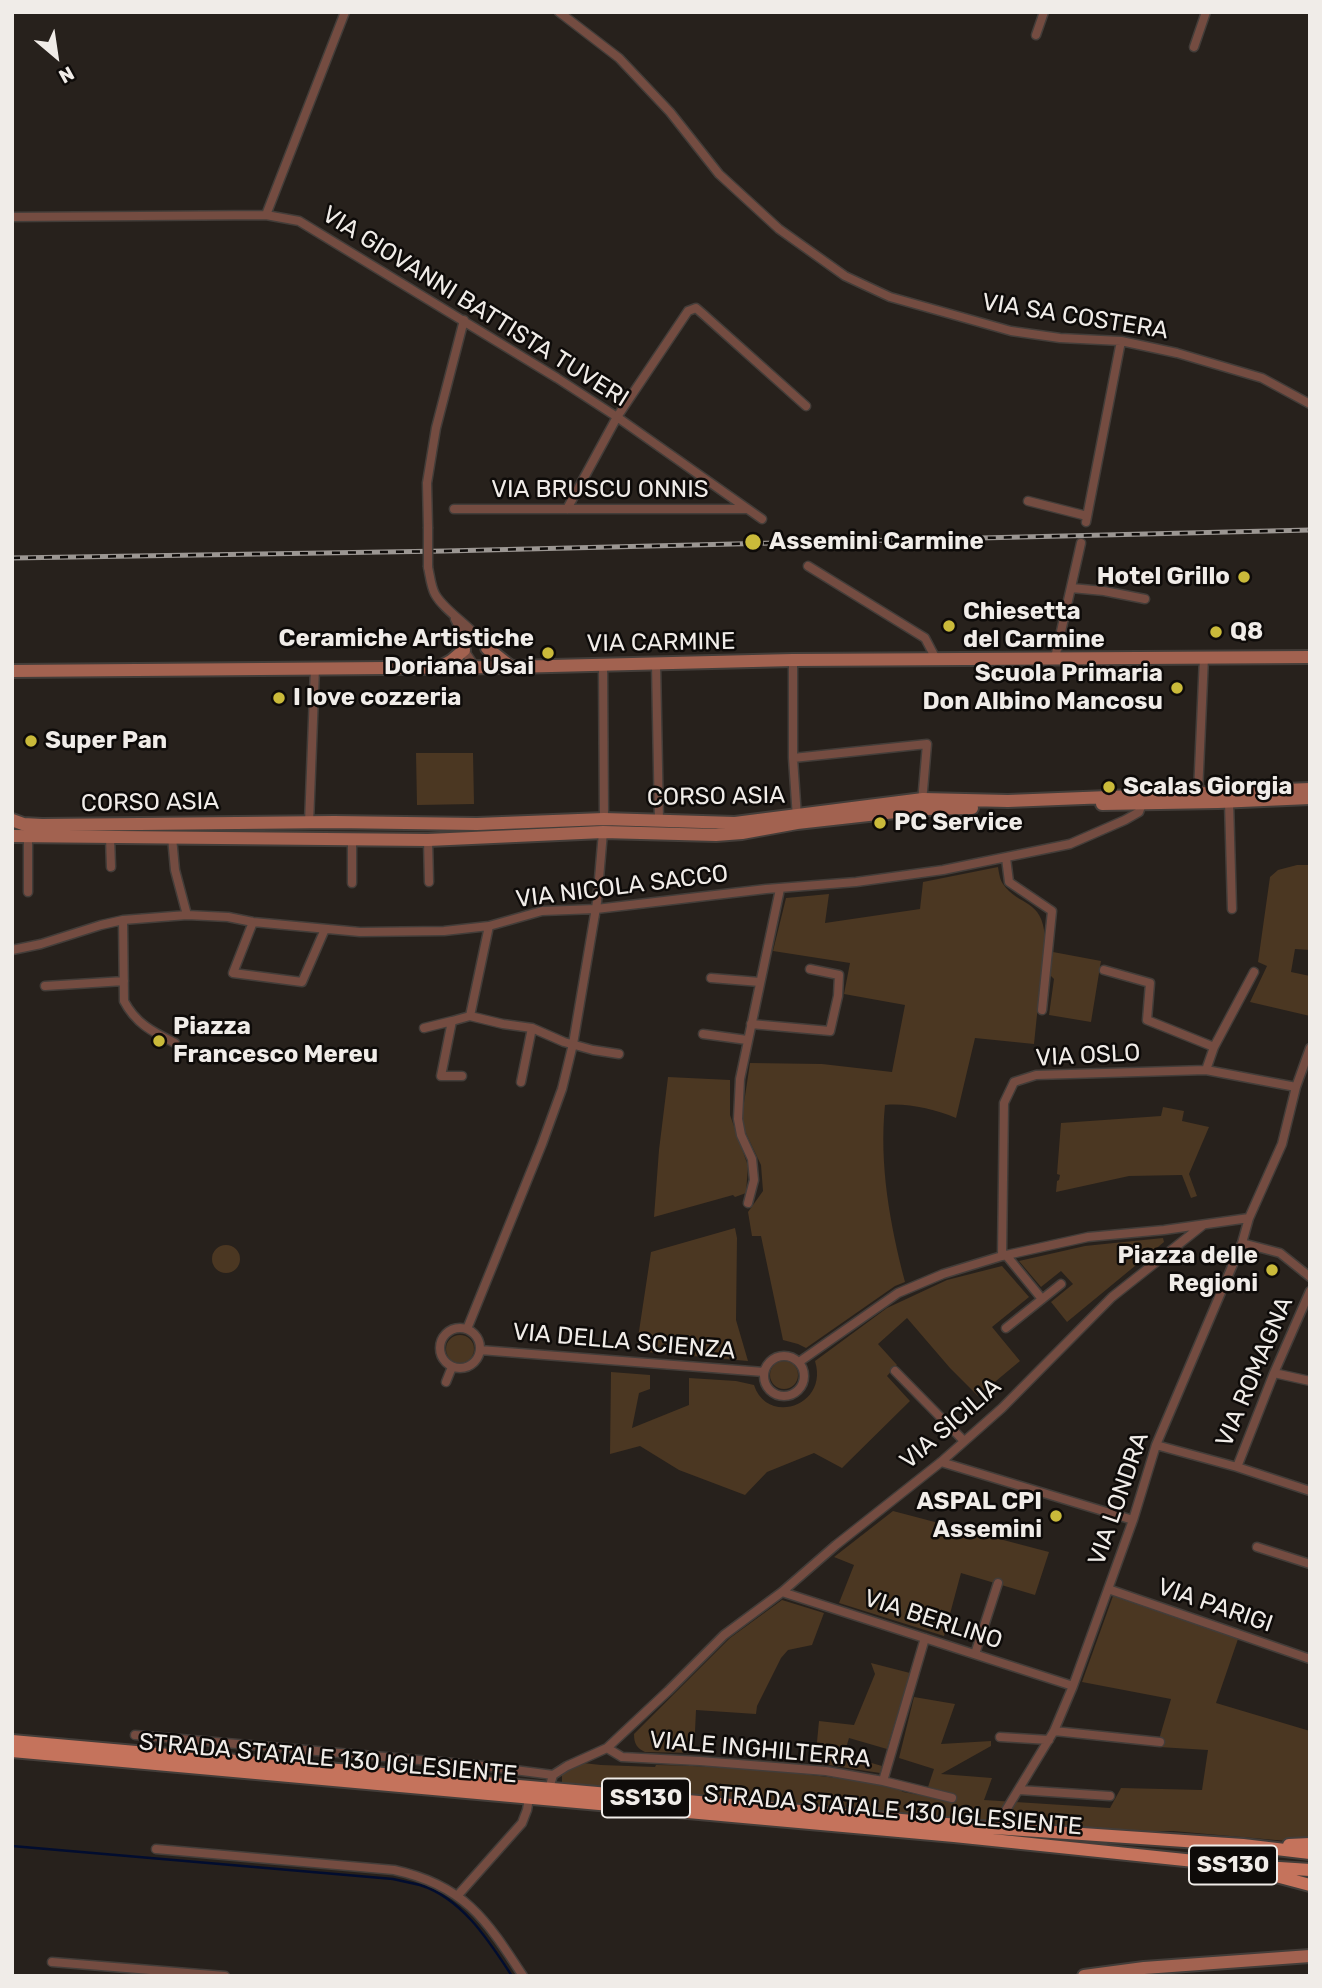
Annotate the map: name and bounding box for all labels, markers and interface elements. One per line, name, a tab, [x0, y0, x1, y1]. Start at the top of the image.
north arrow	[21, 21, 91, 91]
text: N	[55, 61, 78, 88]
street label: VIA GIOVANNI BATTISTA TUVERI	[316, 200, 634, 414]
street label: VIA SA COSTERA	[980, 288, 1170, 346]
street label: VIA BRUSCU ONNIS	[491, 476, 709, 504]
place label: Assemini Carmine	[769, 528, 984, 556]
marker: Assemini Carmine	[743, 532, 763, 552]
place label: Hotel Grillo	[1097, 563, 1230, 591]
marker: Hotel Grillo	[1236, 569, 1252, 585]
place label: Chiesetta del Carmine	[963, 598, 1105, 654]
marker: Chiesetta del Carmine	[941, 618, 957, 634]
place label: Q8	[1230, 618, 1263, 646]
marker: Q8	[1208, 624, 1224, 640]
place label: Ceramiche Artistiche Doriana Usai	[279, 625, 534, 681]
street label: VIA CARMINE	[586, 627, 736, 659]
marker: Ceramiche Artistiche Doriana Usai	[540, 645, 556, 661]
place label: Scuola Primaria Don Albino Mancosu	[922, 660, 1163, 716]
marker: Scuola Primaria Don Albino Mancosu	[1169, 680, 1185, 696]
place label: I love cozzeria	[293, 684, 461, 712]
marker: I love cozzeria	[271, 690, 287, 706]
place label: Super Pan	[45, 727, 167, 755]
marker: Super Pan	[23, 733, 39, 749]
place label: Scalas Giorgia	[1123, 773, 1292, 801]
marker: Scalas Giorgia	[1101, 779, 1117, 795]
street label: CORSO ASIA	[647, 781, 785, 813]
street label: CORSO ASIA	[81, 787, 219, 819]
place label: PC Service	[894, 809, 1023, 837]
marker: PC Service	[872, 815, 888, 831]
street label: VIA NICOLA SACCO	[514, 860, 730, 914]
place label: Piazza Francesco Mereu	[173, 1013, 378, 1069]
marker: Piazza Francesco Mereu	[151, 1033, 167, 1049]
street label: VIA OSLO	[1035, 1039, 1141, 1073]
place label: Piazza delle Regioni	[1118, 1242, 1258, 1298]
marker: Piazza delle Regioni	[1264, 1262, 1280, 1278]
street label: VIA ROMAGNA	[1210, 1293, 1300, 1451]
street label: VIA DELLA SCIENZA	[511, 1318, 737, 1366]
street label: VIA SICILIA	[895, 1372, 1007, 1476]
street label: VIA LONDRA	[1083, 1429, 1155, 1569]
place label: ASPAL CPI Assemini	[917, 1488, 1042, 1544]
marker: ASPAL CPI Assemini	[1048, 1508, 1064, 1524]
street label: VIA PARIGI	[1154, 1573, 1276, 1639]
street label: VIA BERLINO	[860, 1584, 1006, 1656]
street label: VIALE INGHILTERRA	[648, 1726, 872, 1774]
street label: STRADA STATALE 130 IGLESIENTE	[138, 1728, 518, 1790]
road number: SS130	[602, 1778, 690, 1817]
street label: STRADA STATALE 130 IGLESIENTE	[703, 1780, 1083, 1842]
road number: SS130	[1189, 1846, 1277, 1884]

